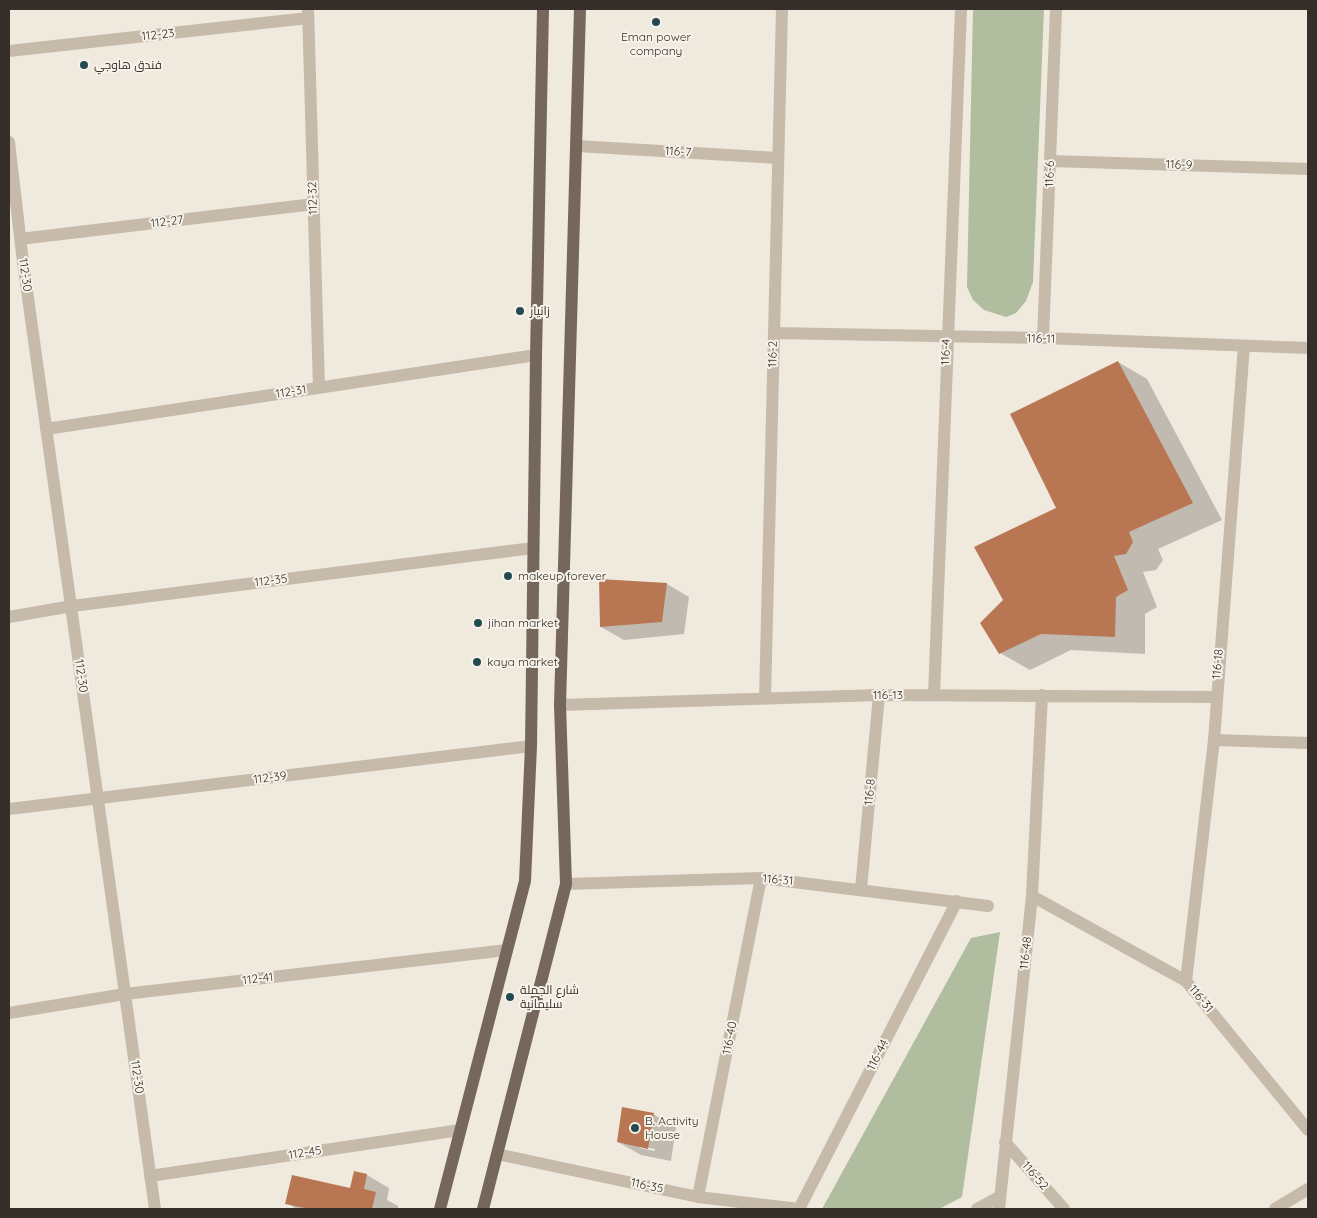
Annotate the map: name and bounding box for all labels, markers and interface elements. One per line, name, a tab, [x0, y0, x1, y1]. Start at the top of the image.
marker: Eman power company	[650, 16, 662, 28]
street label: 112-23	[141, 26, 175, 44]
place label: Eman power company	[621, 30, 691, 58]
place label: فندق هاوجي	[94, 58, 162, 72]
marker: فندق هاوجي	[78, 59, 90, 71]
street label: 116-7	[664, 144, 692, 160]
street label: 116-9	[1165, 157, 1193, 173]
street label: 116-6	[1042, 161, 1058, 187]
street label: 112-32	[305, 181, 321, 215]
street label: 112-27	[150, 213, 184, 231]
street label: 112-30	[16, 257, 34, 293]
place label: زانيار	[530, 304, 550, 318]
marker: زانيار	[514, 305, 526, 317]
street label: 116-11	[1027, 332, 1055, 346]
street label: 116-4	[938, 339, 954, 365]
street label: 116-2	[766, 341, 780, 367]
street label: 112-31	[275, 382, 307, 402]
place label: makeup forever	[518, 569, 606, 583]
marker: makeup forever	[502, 570, 514, 582]
street label: 112-35	[254, 572, 288, 590]
place label: jihan market	[488, 616, 558, 630]
marker: jihan market	[472, 617, 484, 629]
street label: 116-18	[1210, 648, 1226, 680]
place label: kaya market	[487, 655, 558, 669]
marker: kaya market	[471, 656, 483, 668]
street label: 112-30	[72, 658, 90, 694]
street label: 116-13	[873, 688, 903, 702]
street label: 112-39	[253, 769, 287, 787]
street label: 116-8	[862, 778, 878, 806]
street label: 116-31	[762, 871, 794, 889]
street label: 116-48	[1017, 936, 1035, 970]
street label: 112-41	[242, 970, 274, 988]
place label: شارع الجملة سليمانية	[520, 983, 579, 1011]
street label: 116-31	[1186, 983, 1216, 1015]
marker: شارع الجملة سليمانية	[504, 991, 516, 1003]
street label: 116-40	[720, 1020, 740, 1056]
street label: 116-44	[864, 1037, 892, 1073]
street label: 112-30	[128, 1059, 146, 1095]
place label: B. Activity House	[645, 1114, 699, 1142]
marker: B. Activity House	[629, 1122, 641, 1134]
street label: 112-45	[287, 1143, 323, 1163]
street label: 116-52	[1019, 1159, 1051, 1193]
street label: 116-35	[629, 1176, 665, 1196]

